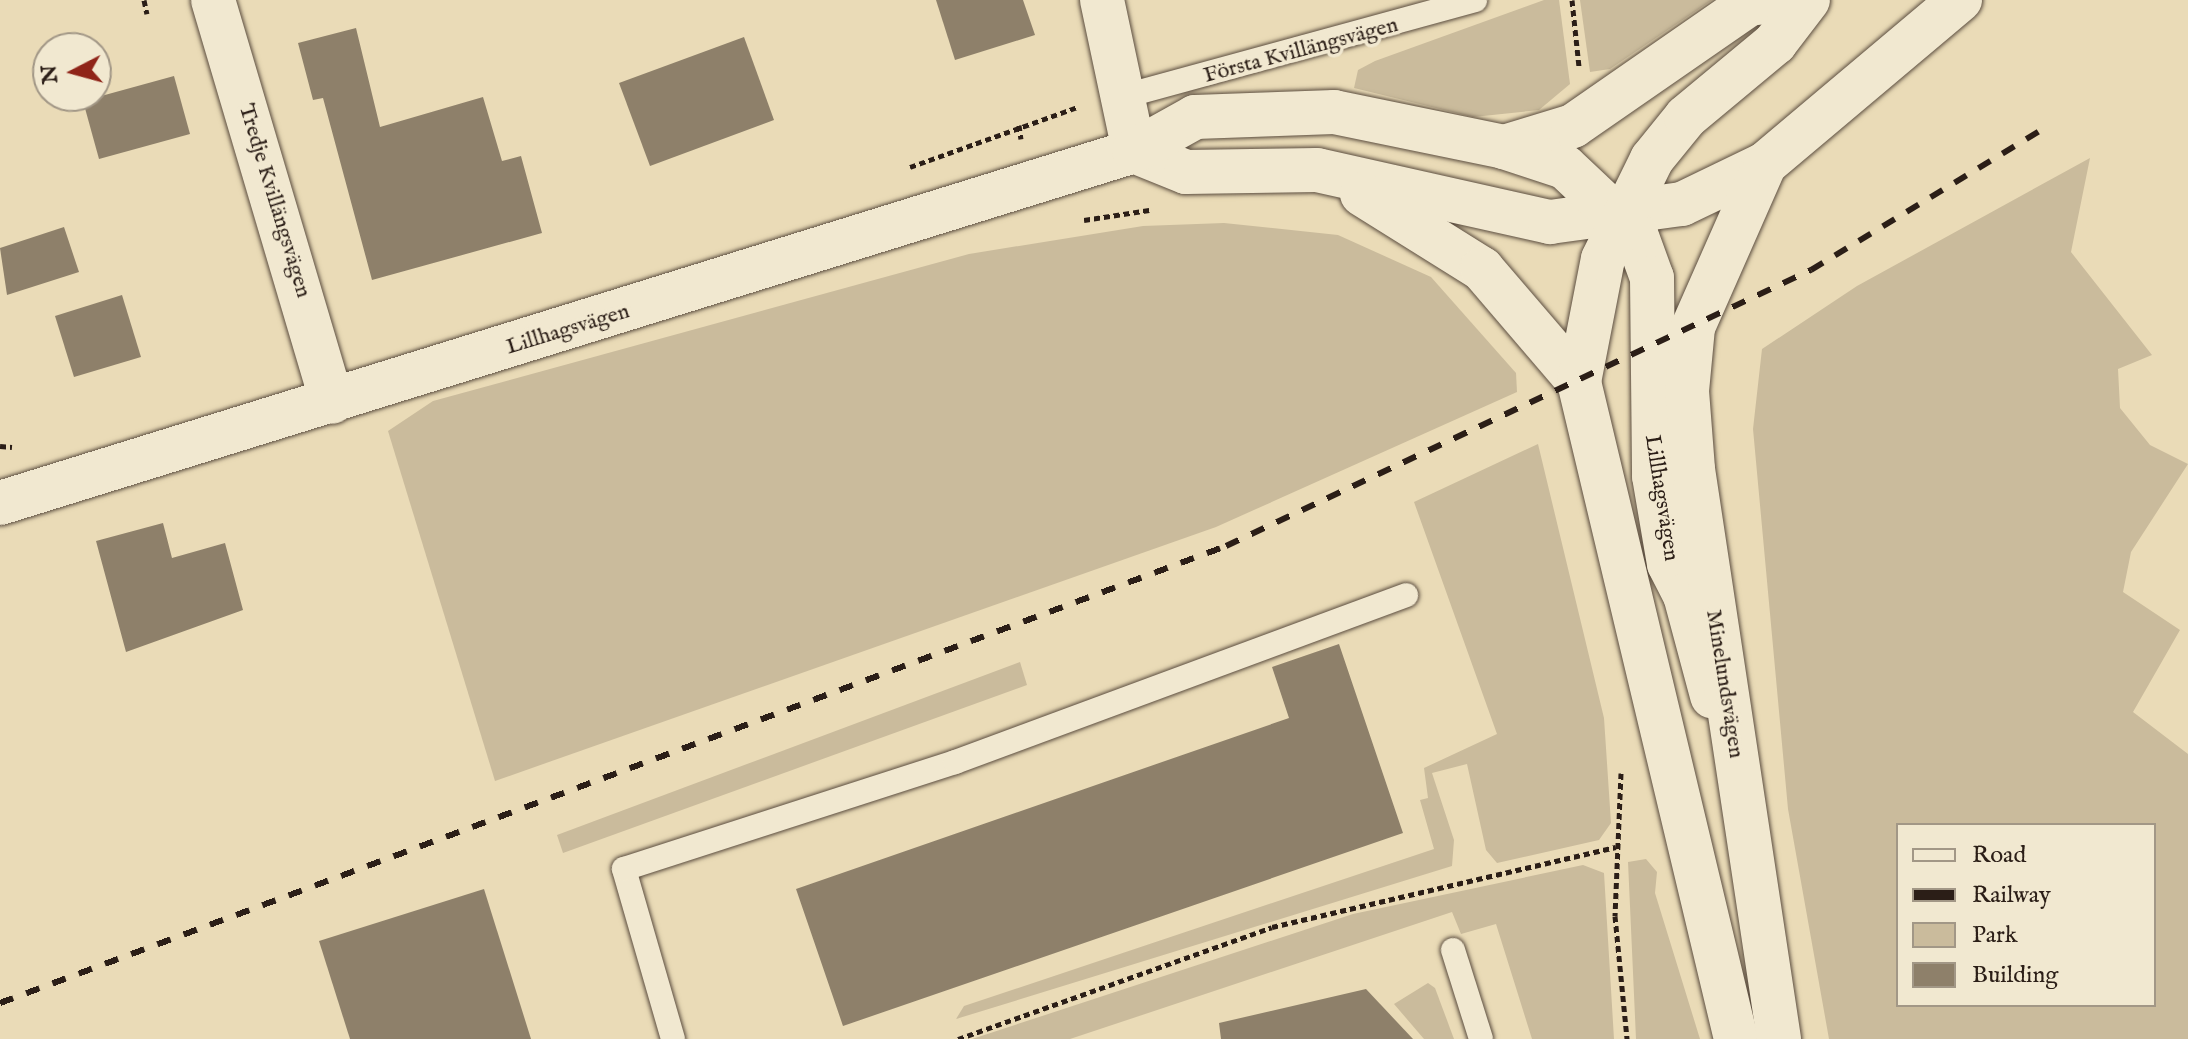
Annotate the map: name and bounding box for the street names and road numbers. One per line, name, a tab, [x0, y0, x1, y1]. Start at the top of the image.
street label: Första Kvillängsvägen	[1201, 12, 1401, 90]
street label: Tredje Kvillängsvägen	[232, 101, 316, 301]
street label: Lillhagsvägen	[503, 299, 633, 361]
street label: Lillhagsvägen	[1638, 433, 1684, 563]
street label: Minelundsvägen	[1699, 608, 1749, 760]

